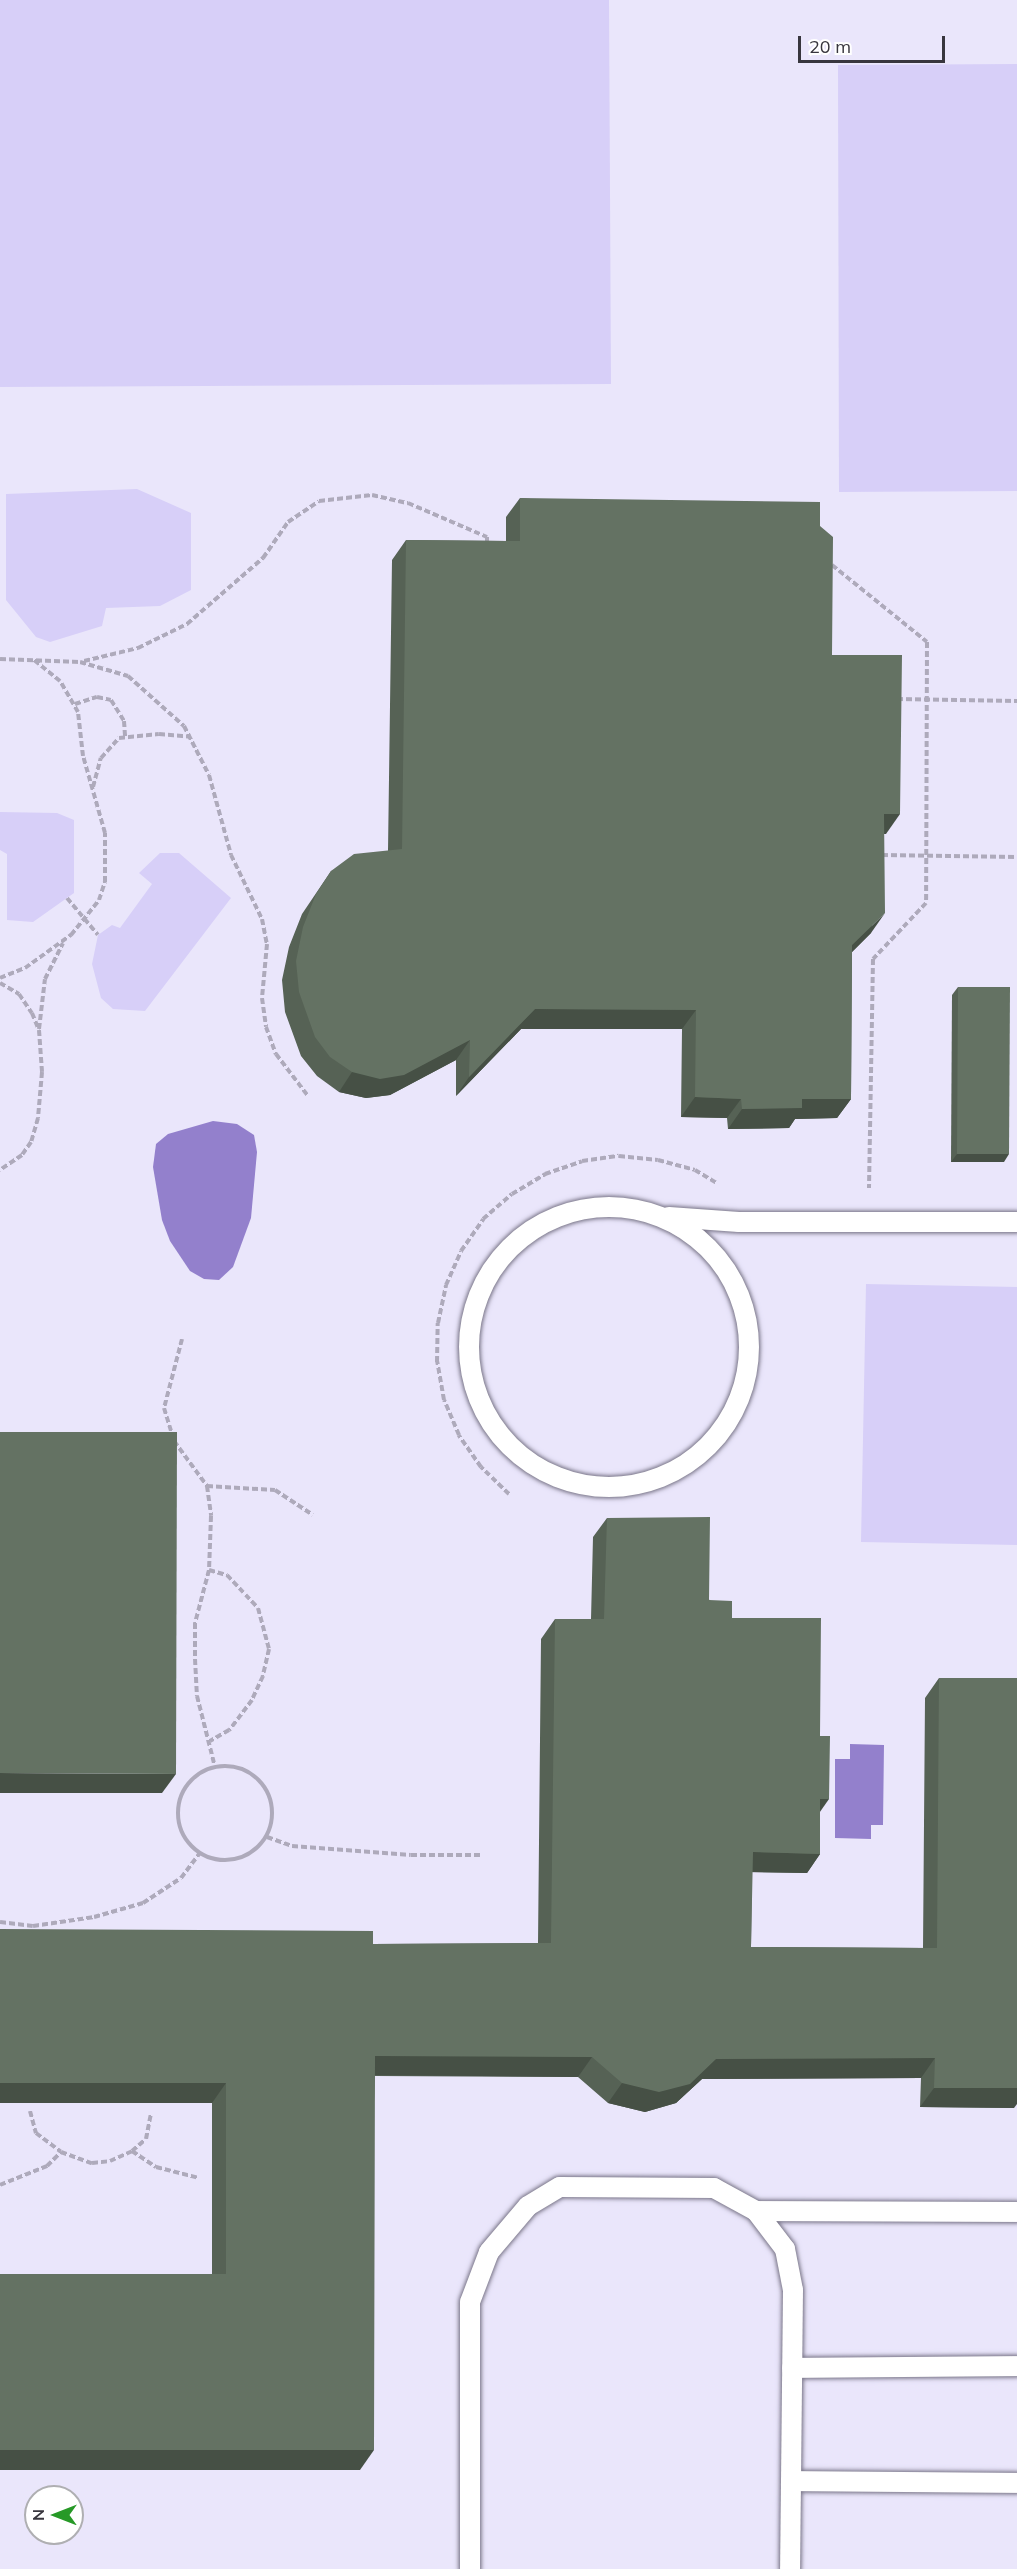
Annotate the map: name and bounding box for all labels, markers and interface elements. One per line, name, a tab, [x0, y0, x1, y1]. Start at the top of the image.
scale bar	[801, 24, 948, 62]
text: 20 m	[809, 35, 851, 58]
north arrow	[24, 2485, 84, 2545]
text: N	[28, 2509, 48, 2521]

